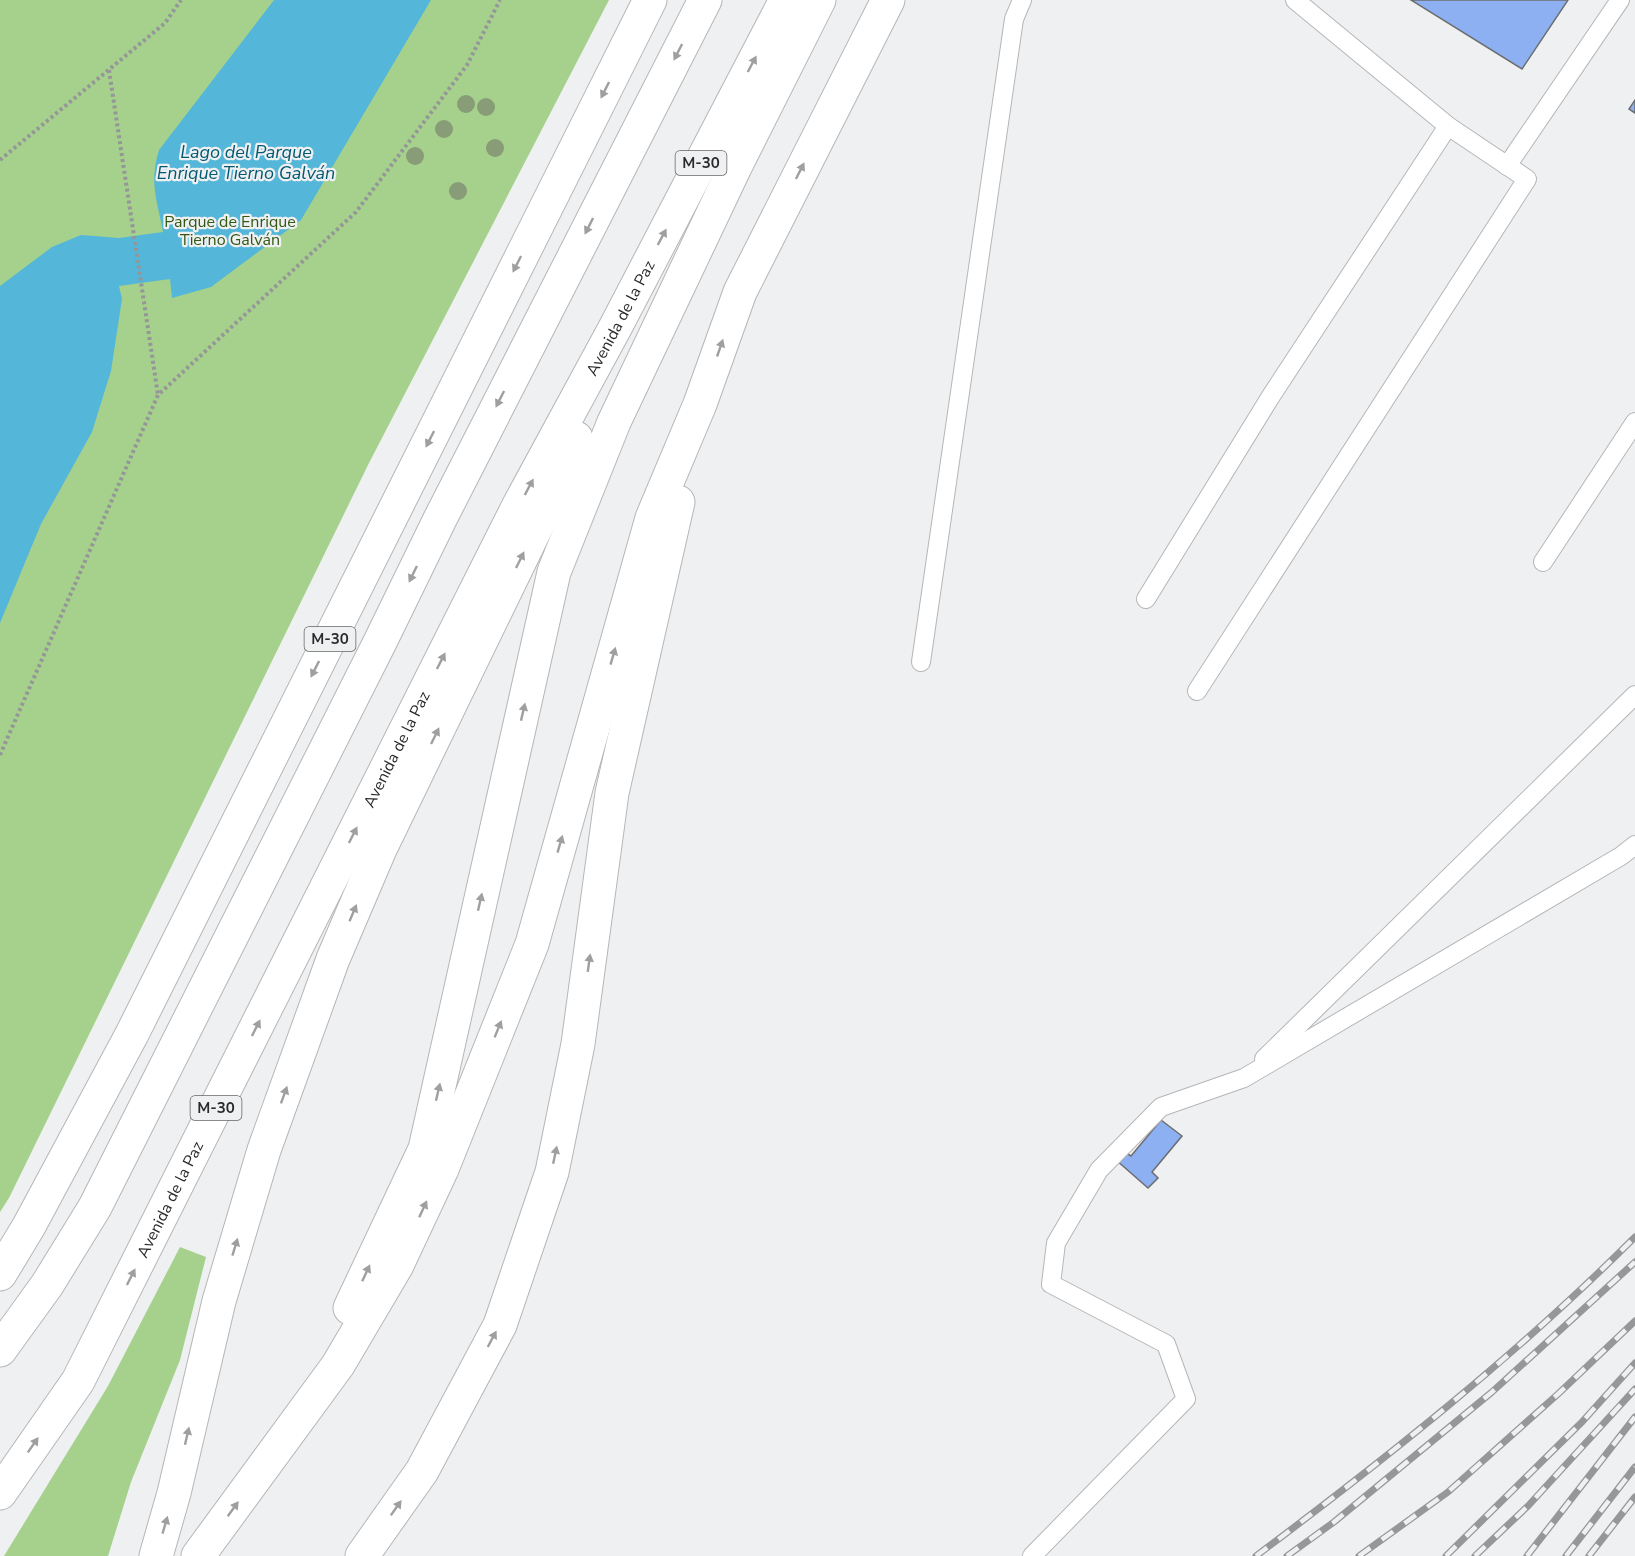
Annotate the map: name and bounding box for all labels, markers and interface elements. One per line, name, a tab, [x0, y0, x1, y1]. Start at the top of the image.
one-way arrow	[673, 44, 683, 61]
one-way arrow	[748, 56, 757, 73]
one-way arrow	[600, 81, 610, 98]
water label: Lago del Parque Enrique Tierno Galván	[157, 140, 335, 185]
road number: M-30	[676, 151, 726, 175]
one-way arrow	[795, 162, 805, 179]
park label: Parque de Enrique Tierno Galván	[164, 211, 296, 251]
one-way arrow	[584, 217, 594, 234]
one-way arrow	[657, 228, 667, 245]
one-way arrow	[513, 256, 522, 273]
street label: Avenida de la Paz	[581, 257, 660, 380]
one-way arrow	[715, 339, 725, 357]
one-way arrow	[495, 391, 505, 408]
one-way arrow	[425, 430, 435, 447]
one-way arrow	[524, 478, 534, 495]
one-way arrow	[515, 552, 525, 569]
one-way arrow	[409, 565, 418, 582]
road number: M-30	[304, 627, 356, 651]
one-way arrow	[609, 647, 618, 665]
one-way arrow	[436, 652, 446, 669]
one-way arrow	[310, 661, 319, 678]
street label: Avenida de la Paz	[359, 688, 436, 811]
one-way arrow	[519, 702, 528, 721]
one-way arrow	[430, 727, 439, 744]
one-way arrow	[349, 826, 358, 843]
one-way arrow	[556, 835, 565, 853]
one-way arrow	[476, 892, 485, 911]
one-way arrow	[348, 904, 357, 921]
one-way arrow	[584, 954, 594, 973]
one-way arrow	[252, 1019, 261, 1036]
one-way arrow	[494, 1020, 503, 1038]
one-way arrow	[433, 1083, 443, 1102]
one-way arrow	[280, 1086, 289, 1104]
road number: M-30	[190, 1096, 242, 1120]
street label: Avenida de la Paz	[132, 1138, 209, 1262]
one-way arrow	[551, 1145, 560, 1164]
one-way arrow	[419, 1200, 428, 1217]
one-way arrow	[231, 1238, 240, 1256]
one-way arrow	[362, 1264, 371, 1281]
one-way arrow	[126, 1268, 135, 1285]
one-way arrow	[487, 1331, 497, 1348]
one-way arrow	[183, 1427, 193, 1446]
one-way arrow	[27, 1438, 39, 1454]
one-way arrow	[227, 1501, 239, 1517]
one-way arrow	[390, 1501, 402, 1517]
one-way arrow	[161, 1516, 170, 1534]

